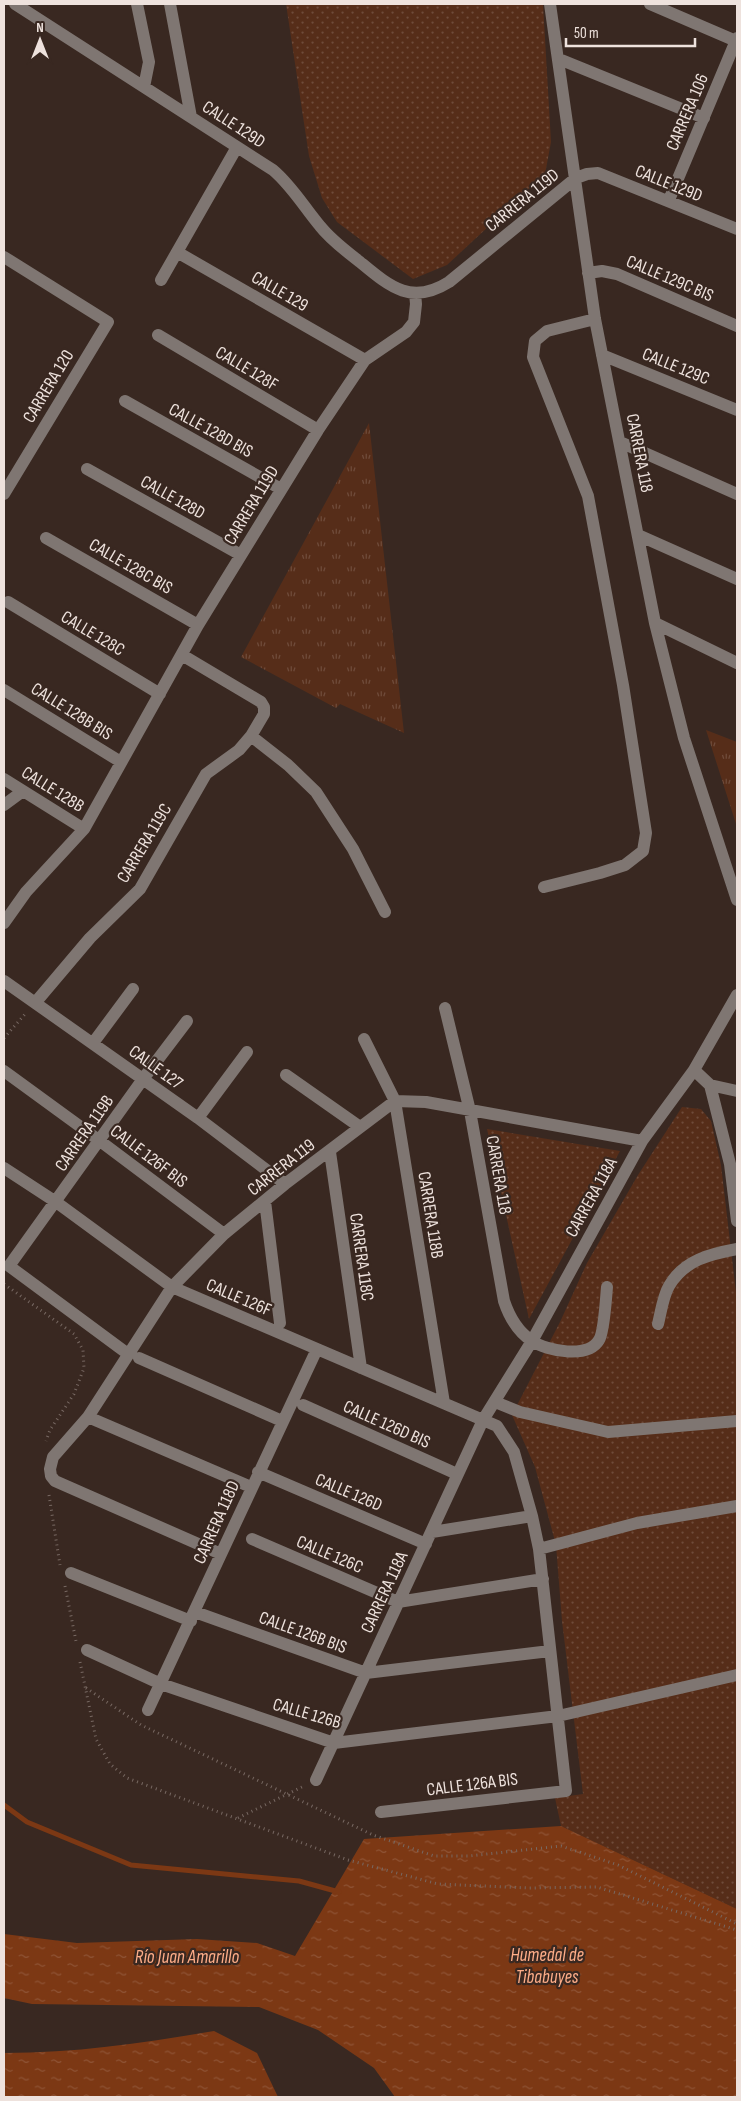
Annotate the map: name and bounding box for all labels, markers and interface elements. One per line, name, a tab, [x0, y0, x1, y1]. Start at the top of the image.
north arrow	[15, 15, 65, 65]
scale bar	[566, 15, 695, 47]
text: N	[36, 19, 44, 36]
text: 50 m	[574, 24, 599, 43]
street label: CARRERA 106	[662, 71, 713, 154]
street label: CALLE 129D	[198, 96, 269, 153]
street label: CALLE 129D	[632, 160, 706, 206]
street label: CARRERA 119D	[481, 164, 563, 236]
street label: CALLE 129C BIS	[623, 251, 717, 306]
street label: CALLE 129	[248, 267, 312, 316]
street label: CALLE 128F	[212, 342, 282, 395]
street label: CALLE 129C	[639, 343, 713, 389]
street label: CARRERA 120	[19, 346, 78, 426]
street label: CALLE 128D BIS	[165, 399, 257, 462]
street label: CARRERA 118	[622, 412, 657, 494]
street label: CARRERA 119D	[220, 462, 283, 549]
street label: CALLE 128D	[137, 471, 209, 524]
street label: CALLE 128C BIS	[85, 534, 176, 599]
street label: CALLE 128C	[57, 606, 128, 661]
street label: CALLE 128B BIS	[27, 678, 117, 745]
street label: CALLE 128B	[18, 762, 88, 817]
street label: CARRERA 119C	[113, 800, 176, 887]
street label: CALLE 127	[125, 1041, 187, 1094]
street label: CARRERA 119B	[51, 1091, 118, 1175]
street label: CALLE 126F BIS	[106, 1121, 192, 1192]
street label: CARRERA 118	[481, 1134, 516, 1216]
street label: CARRERA 119	[243, 1135, 319, 1200]
street label: CARRERA 118A	[561, 1154, 622, 1241]
street label: CARRERA 118B	[413, 1170, 448, 1260]
street label: CARRERA 118C	[345, 1212, 378, 1302]
street label: CALLE 126F	[203, 1274, 275, 1321]
street label: CALLE 126D BIS	[340, 1396, 434, 1453]
street label: CALLE 126D	[312, 1469, 385, 1516]
street label: CARRERA 118D	[189, 1477, 244, 1567]
street label: CALLE 126C	[293, 1531, 366, 1578]
street label: CARRERA 118A	[356, 1548, 413, 1636]
street label: CALLE 126B BIS	[256, 1607, 350, 1658]
street label: CALLE 126B	[270, 1694, 343, 1733]
street label: CALLE 126A BIS	[425, 1768, 519, 1801]
water label: Humedal de Tibabuyes	[510, 1944, 584, 1989]
water label: Río Juan Amarillo	[135, 1946, 239, 1969]

